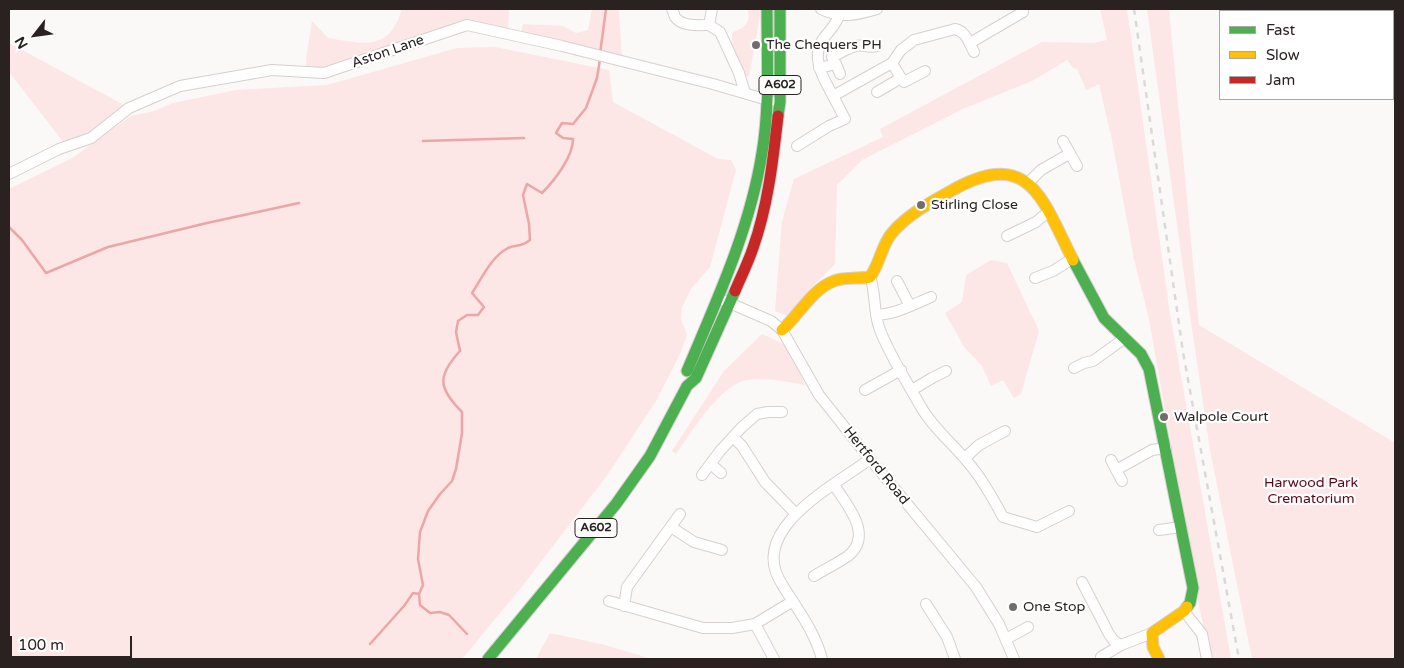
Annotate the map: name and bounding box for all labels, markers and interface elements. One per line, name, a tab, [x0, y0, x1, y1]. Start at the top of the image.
north arrow	[10, 10, 60, 60]
legend	[1219, 10, 1394, 100]
text: Fast	[1266, 21, 1295, 39]
street label: Aston Lane	[350, 32, 426, 72]
text: N	[11, 34, 32, 52]
place label: The Chequers PH	[766, 37, 882, 53]
marker: The Chequers PH	[750, 39, 762, 51]
text: Slow	[1266, 46, 1300, 64]
text: Jam	[1266, 71, 1295, 89]
road number: A602	[759, 76, 801, 94]
place label: Stirling Close	[931, 197, 1018, 213]
marker: Stirling Close	[915, 199, 927, 211]
place label: Walpole Court	[1174, 409, 1269, 425]
marker: Walpole Court	[1158, 411, 1170, 423]
street label: Hertford Road	[839, 424, 913, 508]
park label: Harwood Park Crematorium	[1264, 475, 1358, 508]
road number: A602	[575, 518, 617, 538]
place label: One Stop	[1023, 599, 1085, 615]
marker: One Stop	[1007, 601, 1019, 613]
scale bar	[12, 626, 135, 658]
text: 100 m	[18, 636, 64, 654]

